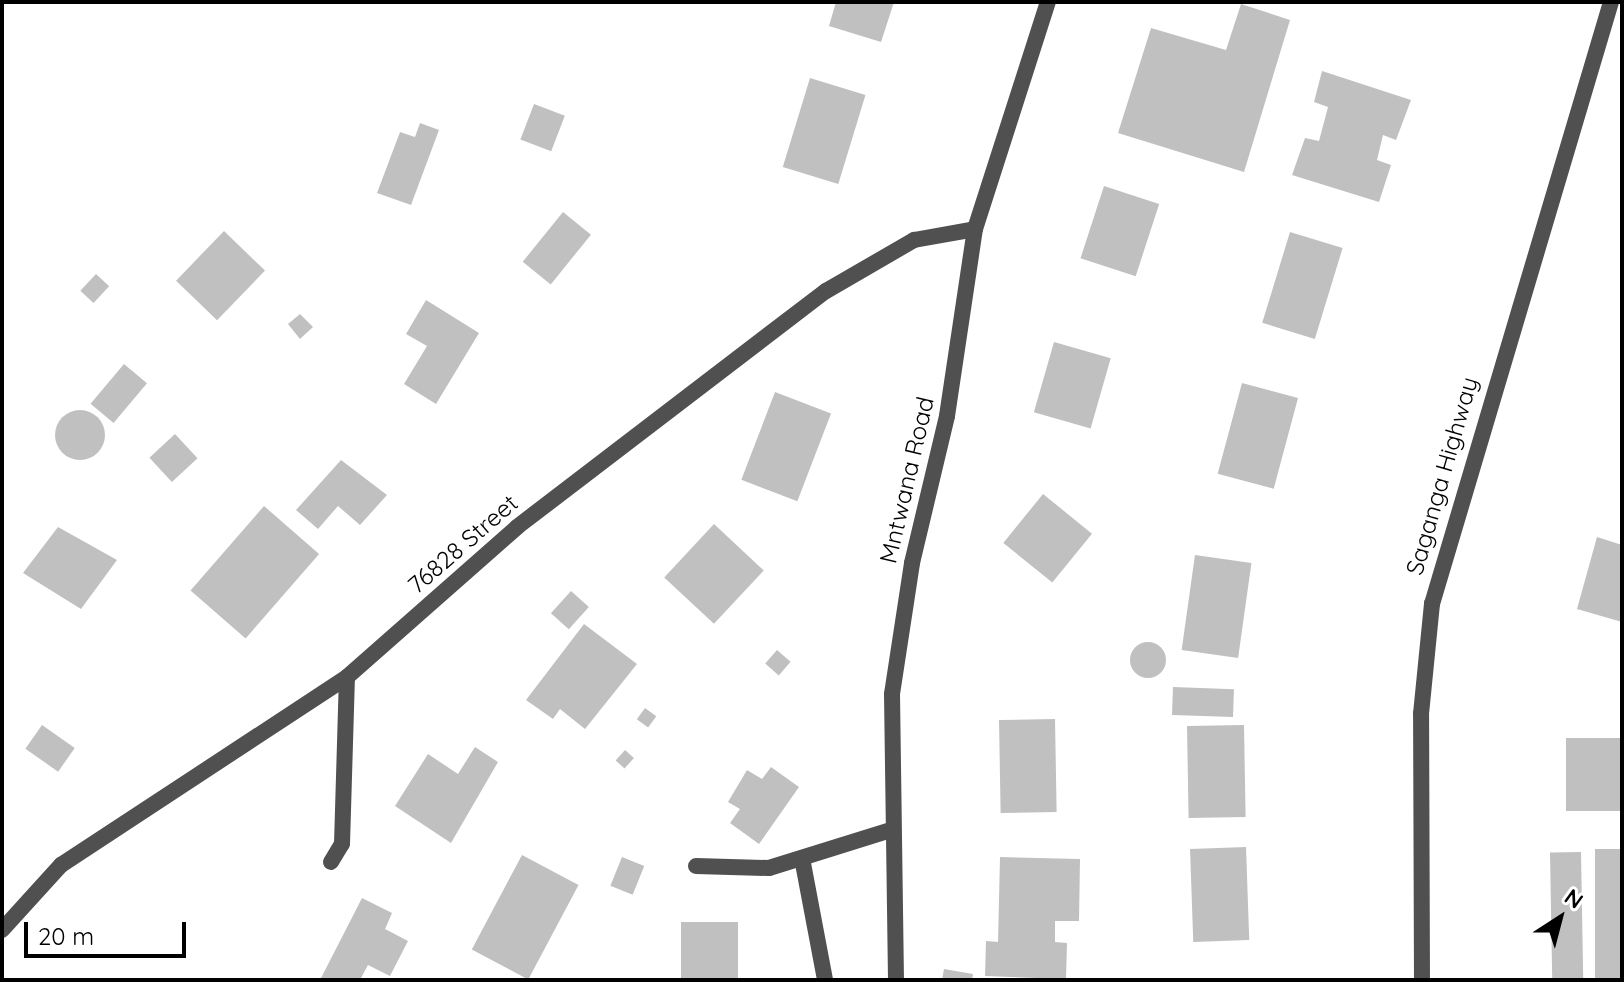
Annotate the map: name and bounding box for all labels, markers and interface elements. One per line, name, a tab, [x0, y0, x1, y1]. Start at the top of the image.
street label: Saganga Highway	[1400, 374, 1484, 578]
street label: Mntwana Road	[874, 394, 940, 566]
street label: 76828 Street	[402, 489, 524, 599]
north arrow	[1520, 878, 1600, 958]
text: N	[1559, 882, 1589, 915]
scale bar	[28, 906, 190, 956]
text: 20 m	[38, 921, 94, 951]

